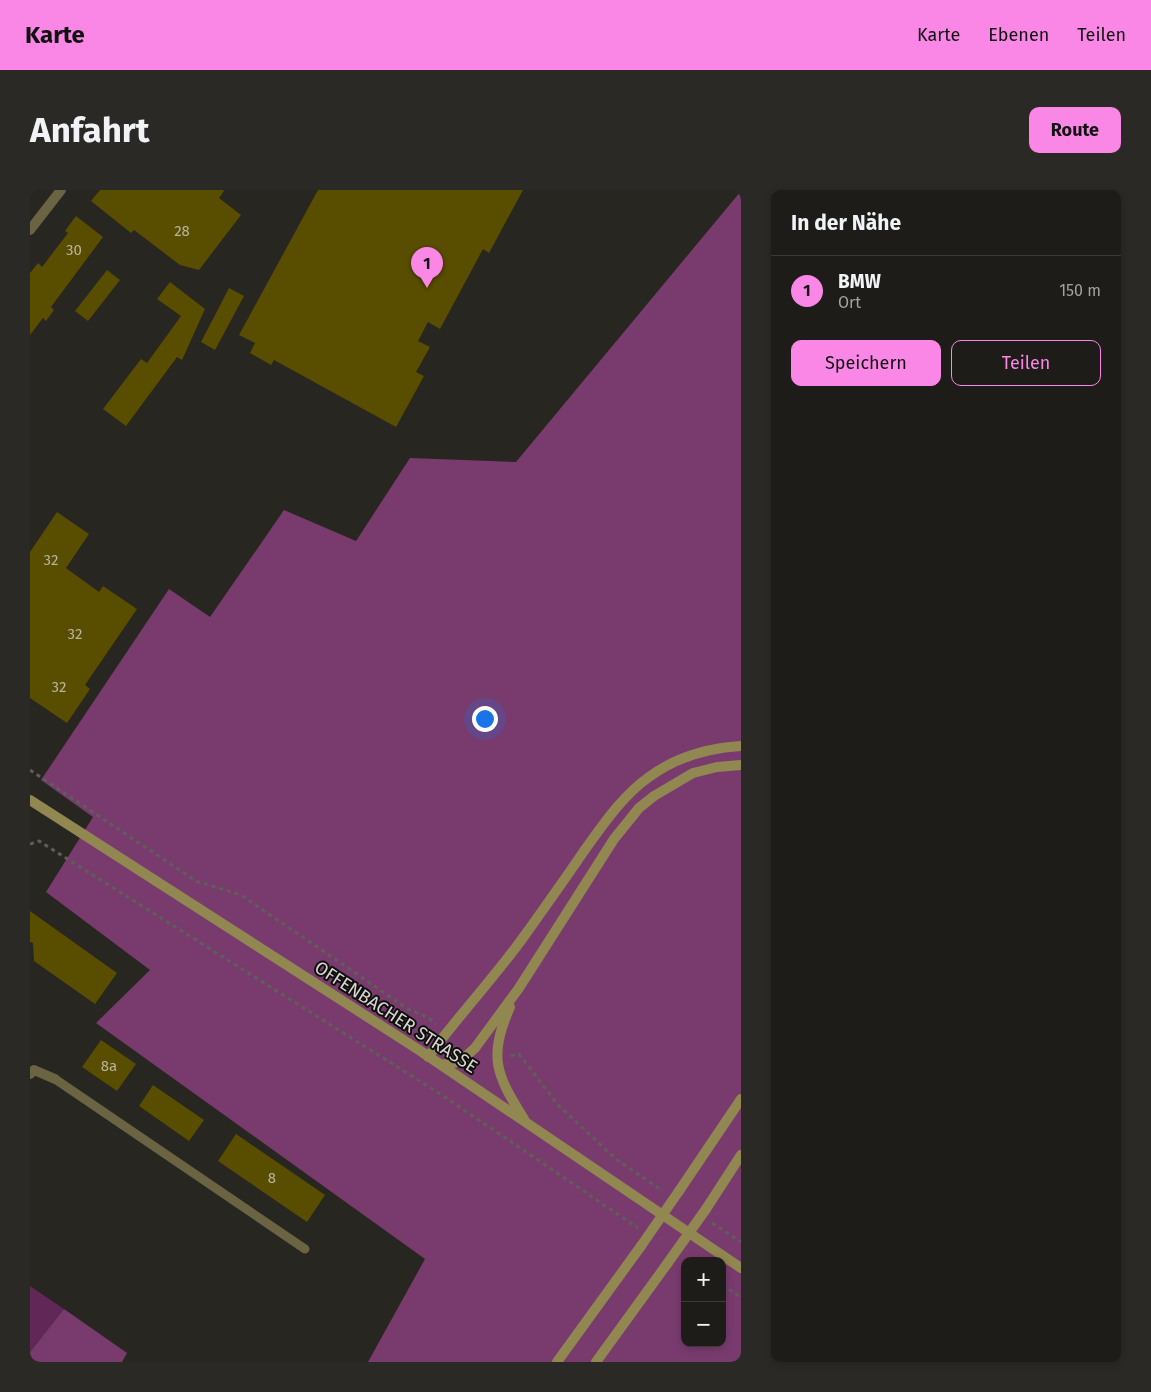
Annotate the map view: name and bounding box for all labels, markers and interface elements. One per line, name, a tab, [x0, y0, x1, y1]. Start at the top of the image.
text: Karte	[25, 21, 85, 49]
text: Karte	[917, 24, 960, 46]
text: Ebenen	[988, 24, 1049, 46]
text: Teilen	[1077, 24, 1126, 46]
button: Route	[1029, 107, 1121, 153]
text: Anfahrt	[30, 109, 149, 151]
text: In der Nähe	[791, 210, 901, 236]
house number: 28	[174, 222, 190, 240]
house number: 30	[66, 241, 82, 259]
pin: 1	[411, 247, 443, 288]
text: BMW	[838, 270, 881, 293]
text: 1	[803, 281, 811, 300]
text: 150 m	[1059, 281, 1101, 300]
text: Ort	[838, 293, 861, 312]
button: Speichern	[791, 340, 941, 386]
button: Teilen	[951, 340, 1101, 386]
house number: 32	[44, 551, 58, 569]
house number: 32	[68, 625, 82, 643]
house number: 32	[52, 678, 66, 696]
your location	[472, 706, 498, 732]
street label: OFFENBACHER STRASSE	[310, 956, 482, 1078]
house number: 8a	[101, 1057, 117, 1075]
house number: 8	[268, 1169, 276, 1187]
map controls	[681, 1257, 726, 1347]
button: +	[681, 1257, 726, 1302]
button: −	[681, 1302, 726, 1347]

